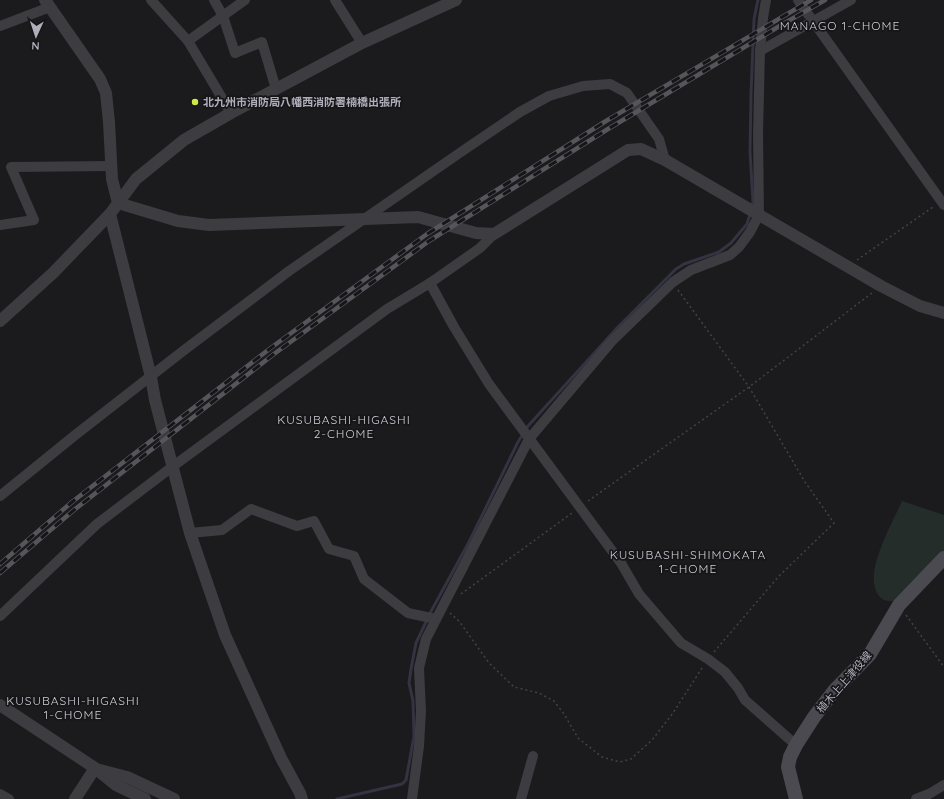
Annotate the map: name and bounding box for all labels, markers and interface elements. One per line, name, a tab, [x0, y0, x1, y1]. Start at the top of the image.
north arrow	[16, 16, 56, 56]
district label: MANAGO 1-CHOME	[780, 18, 900, 33]
text: N	[31, 39, 40, 53]
place label: 北九州市消防局八幡西消防署楠橋出張所	[203, 95, 401, 109]
marker: 北九州市消防局八幡西消防署楠橋出張所	[190, 97, 200, 107]
district label: KUSUBASHI-HIGASHI 2-CHOME	[277, 412, 411, 441]
district label: KUSUBASHI-SHIMOKATA 1-CHOME	[610, 547, 766, 576]
street label: 植木上上津役線	[813, 648, 875, 716]
district label: KUSUBASHI-HIGASHI 1-CHOME	[6, 693, 140, 722]

